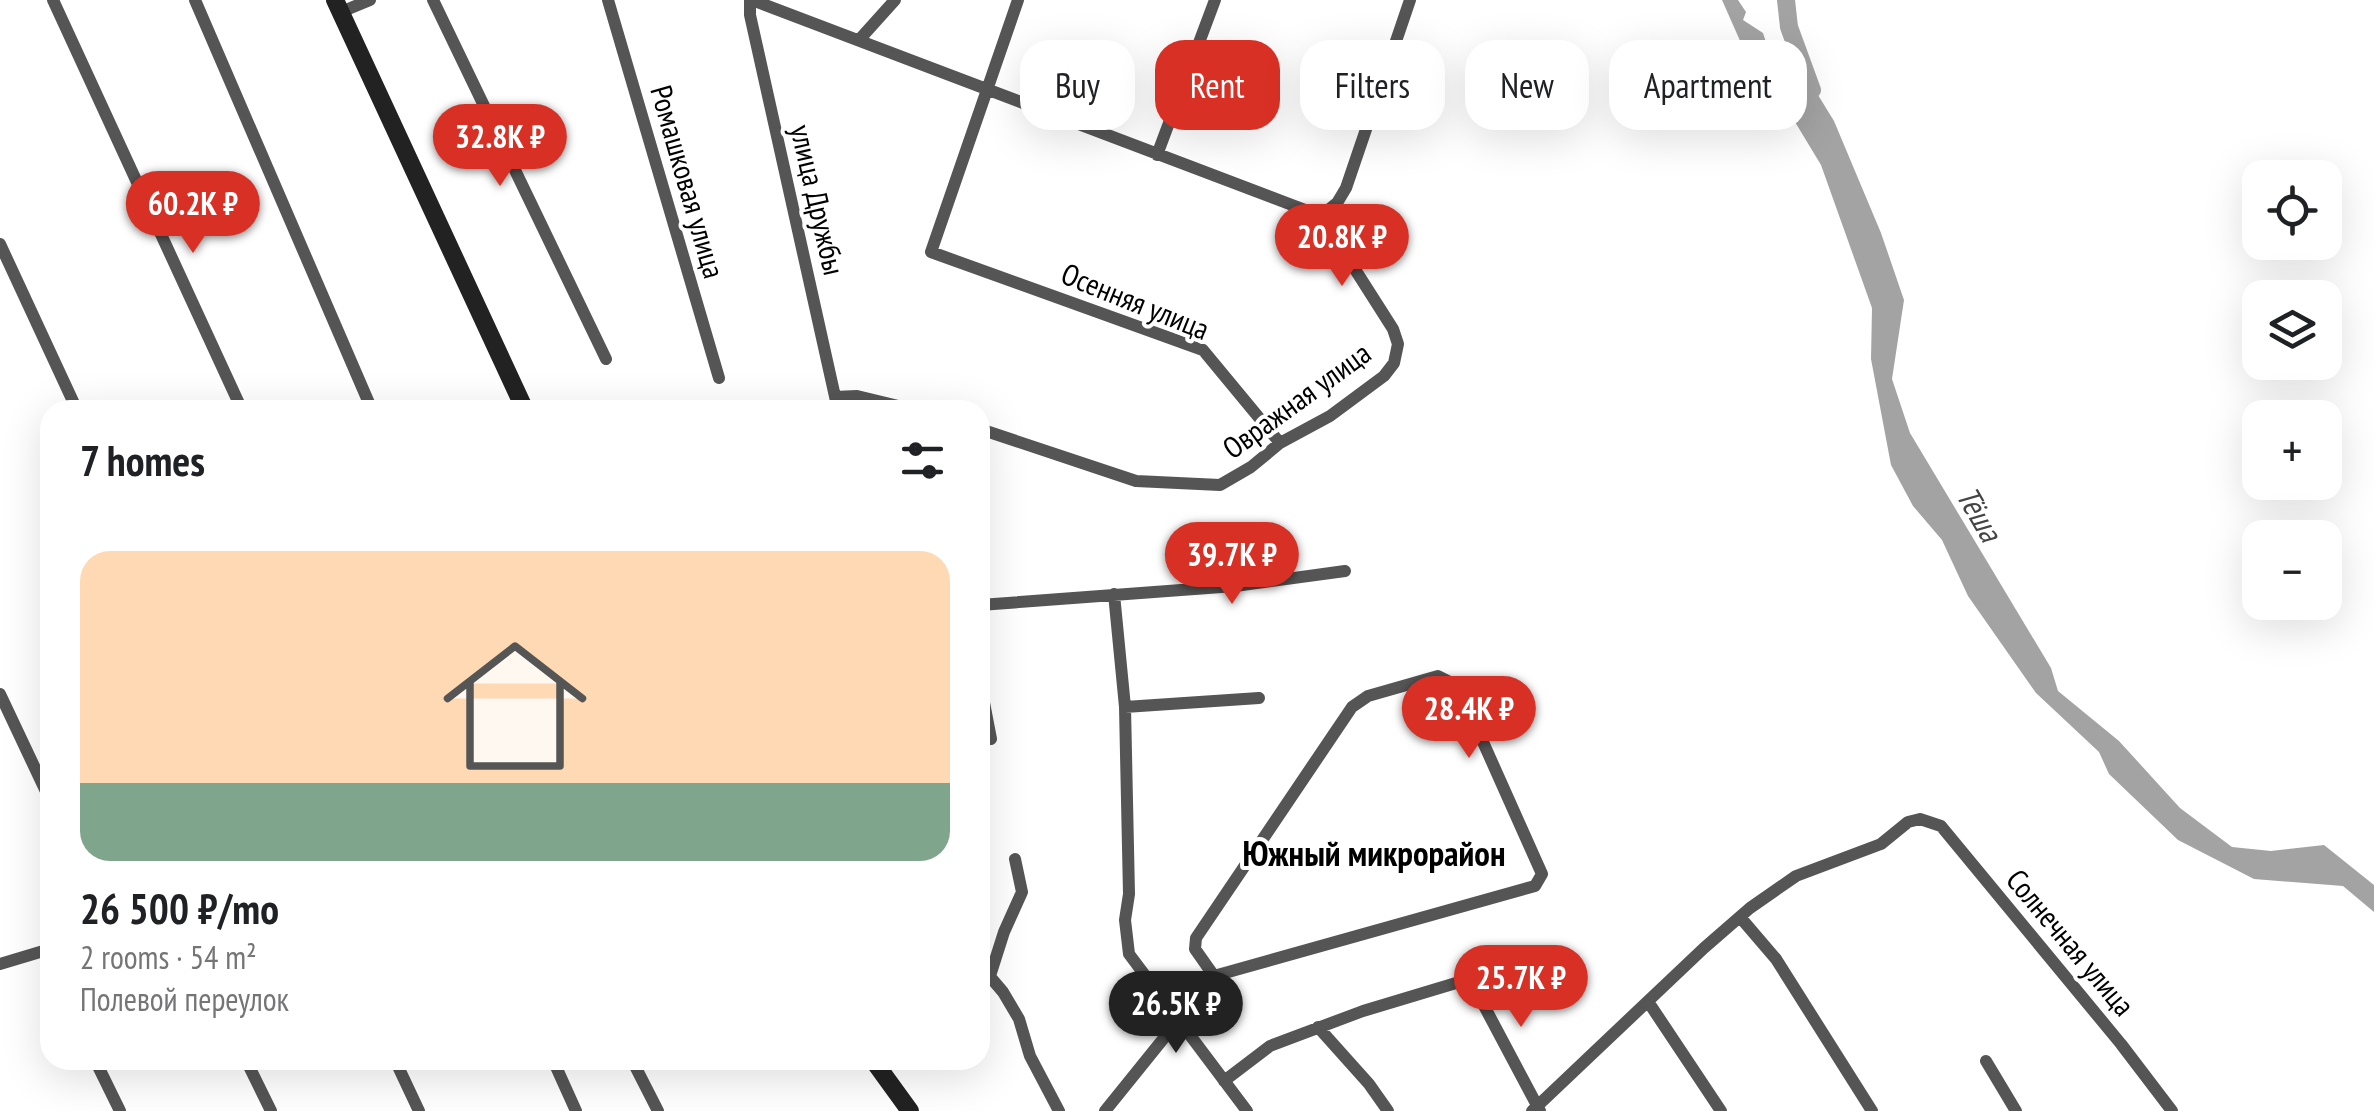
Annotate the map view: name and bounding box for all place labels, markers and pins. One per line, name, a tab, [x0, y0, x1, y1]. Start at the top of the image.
pin: 32.8K ₽	[408, 104, 592, 189]
pin: 60.2K ₽	[101, 171, 285, 256]
pin: 20.8K ₽	[1250, 204, 1434, 289]
pin: 39.7K ₽	[1140, 522, 1324, 607]
pin: 28.4K ₽	[1377, 676, 1561, 761]
pin: 25.7K ₽	[1429, 945, 1613, 1030]
pin: 26.5K ₽	[1084, 971, 1268, 1056]

